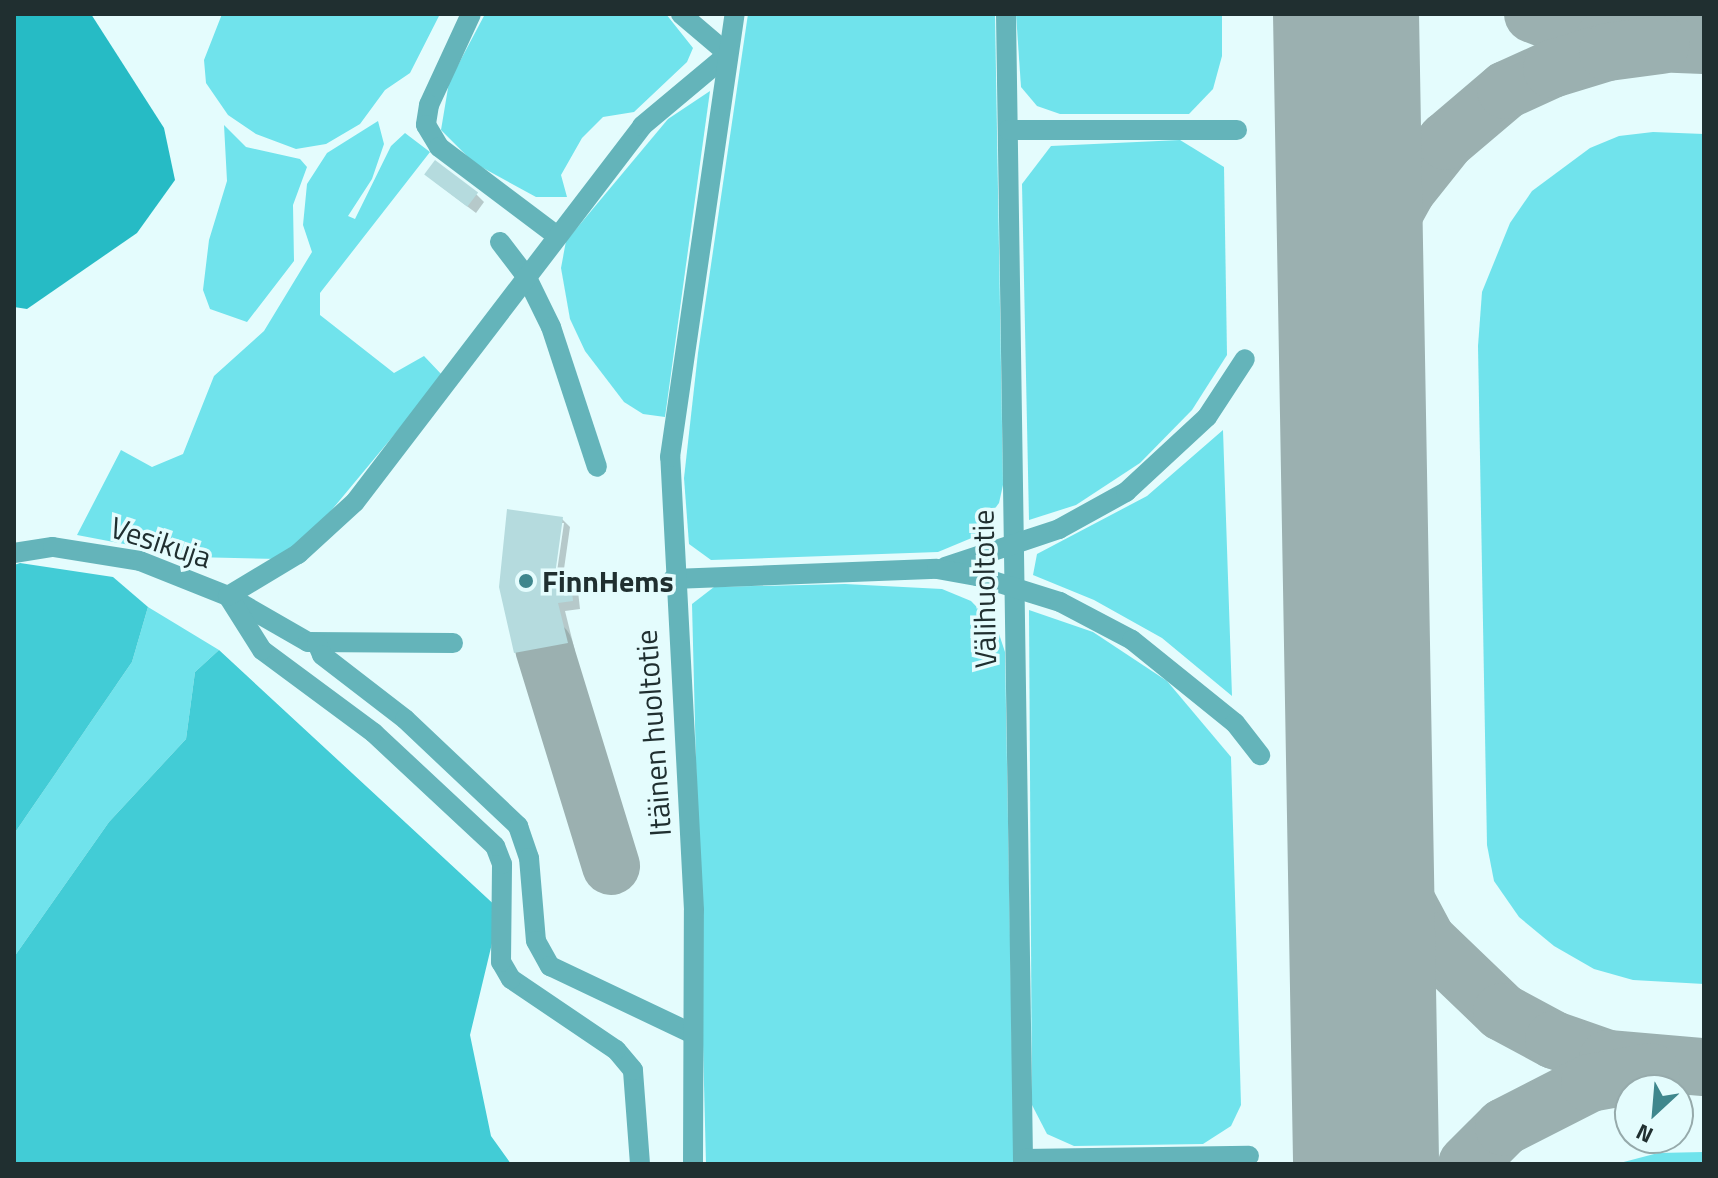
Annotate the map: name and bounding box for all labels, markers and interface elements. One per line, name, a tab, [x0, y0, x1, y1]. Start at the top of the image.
street label: Vesikuja	[106, 509, 216, 575]
street label: Välihuoltotie	[965, 509, 1003, 669]
place label: FinnHems	[542, 563, 674, 599]
marker: FinnHems	[517, 572, 535, 590]
street label: Itäinen huoltotie	[628, 629, 678, 837]
north arrow	[1614, 1074, 1694, 1154]
text: N	[1630, 1115, 1659, 1152]

